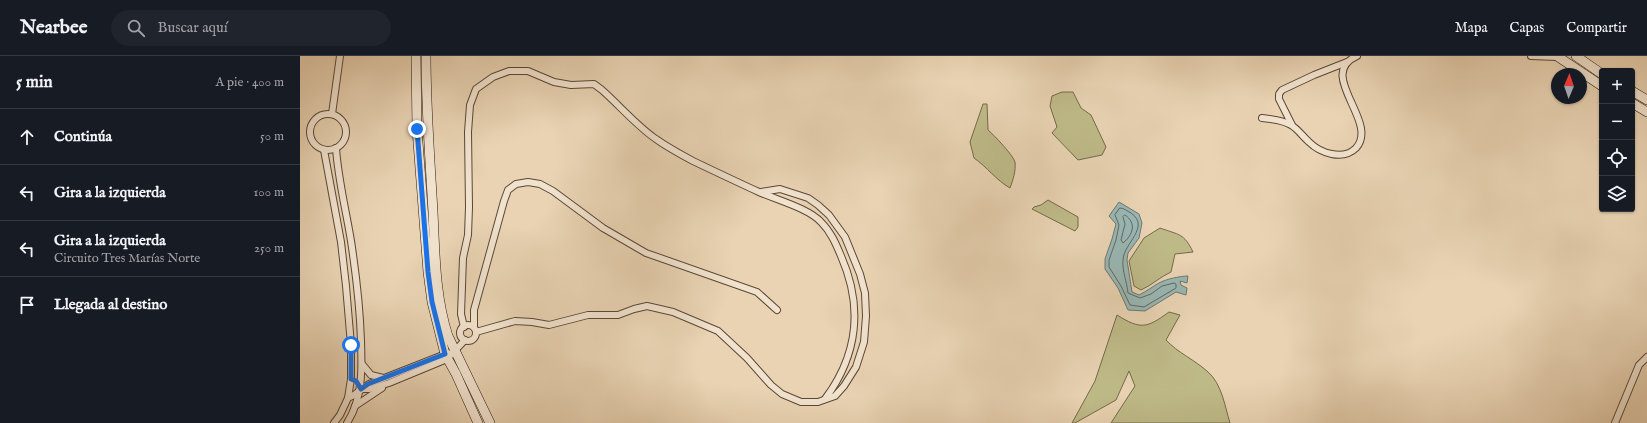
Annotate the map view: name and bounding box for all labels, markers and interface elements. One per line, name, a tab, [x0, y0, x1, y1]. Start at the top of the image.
search box	[111, 10, 391, 46]
text: Nearbee	[20, 16, 87, 40]
icon: search	[125, 17, 147, 39]
text: Buscar aquí	[157, 18, 228, 37]
text: Mapa	[1455, 19, 1488, 37]
text: Capas	[1510, 19, 1544, 37]
text: Compartir	[1566, 19, 1627, 37]
north arrow	[1551, 68, 1587, 104]
map controls	[1599, 68, 1635, 212]
button: +	[1599, 68, 1635, 104]
text: 5 min	[16, 72, 53, 93]
text: A pie · 400 m	[215, 74, 284, 91]
button: −	[1599, 104, 1635, 140]
route end	[408, 120, 426, 138]
icon: ahead	[16, 126, 38, 148]
text: Continúa	[54, 127, 112, 146]
text: 50 m	[260, 128, 284, 145]
button: locate	[1599, 140, 1635, 176]
button: layers	[1599, 176, 1635, 212]
icon: left	[16, 182, 38, 204]
text: Gira a la izquierda	[54, 183, 166, 202]
text: 100 m	[254, 184, 284, 201]
text: Gira a la izquierda	[54, 231, 166, 250]
icon: left	[16, 238, 38, 260]
text: 250 m	[254, 240, 284, 257]
text: Circuito Tres Marías Norte	[54, 250, 200, 267]
icon: arrive	[16, 294, 38, 316]
text: Llegada al destino	[54, 295, 167, 314]
route start	[342, 336, 360, 354]

